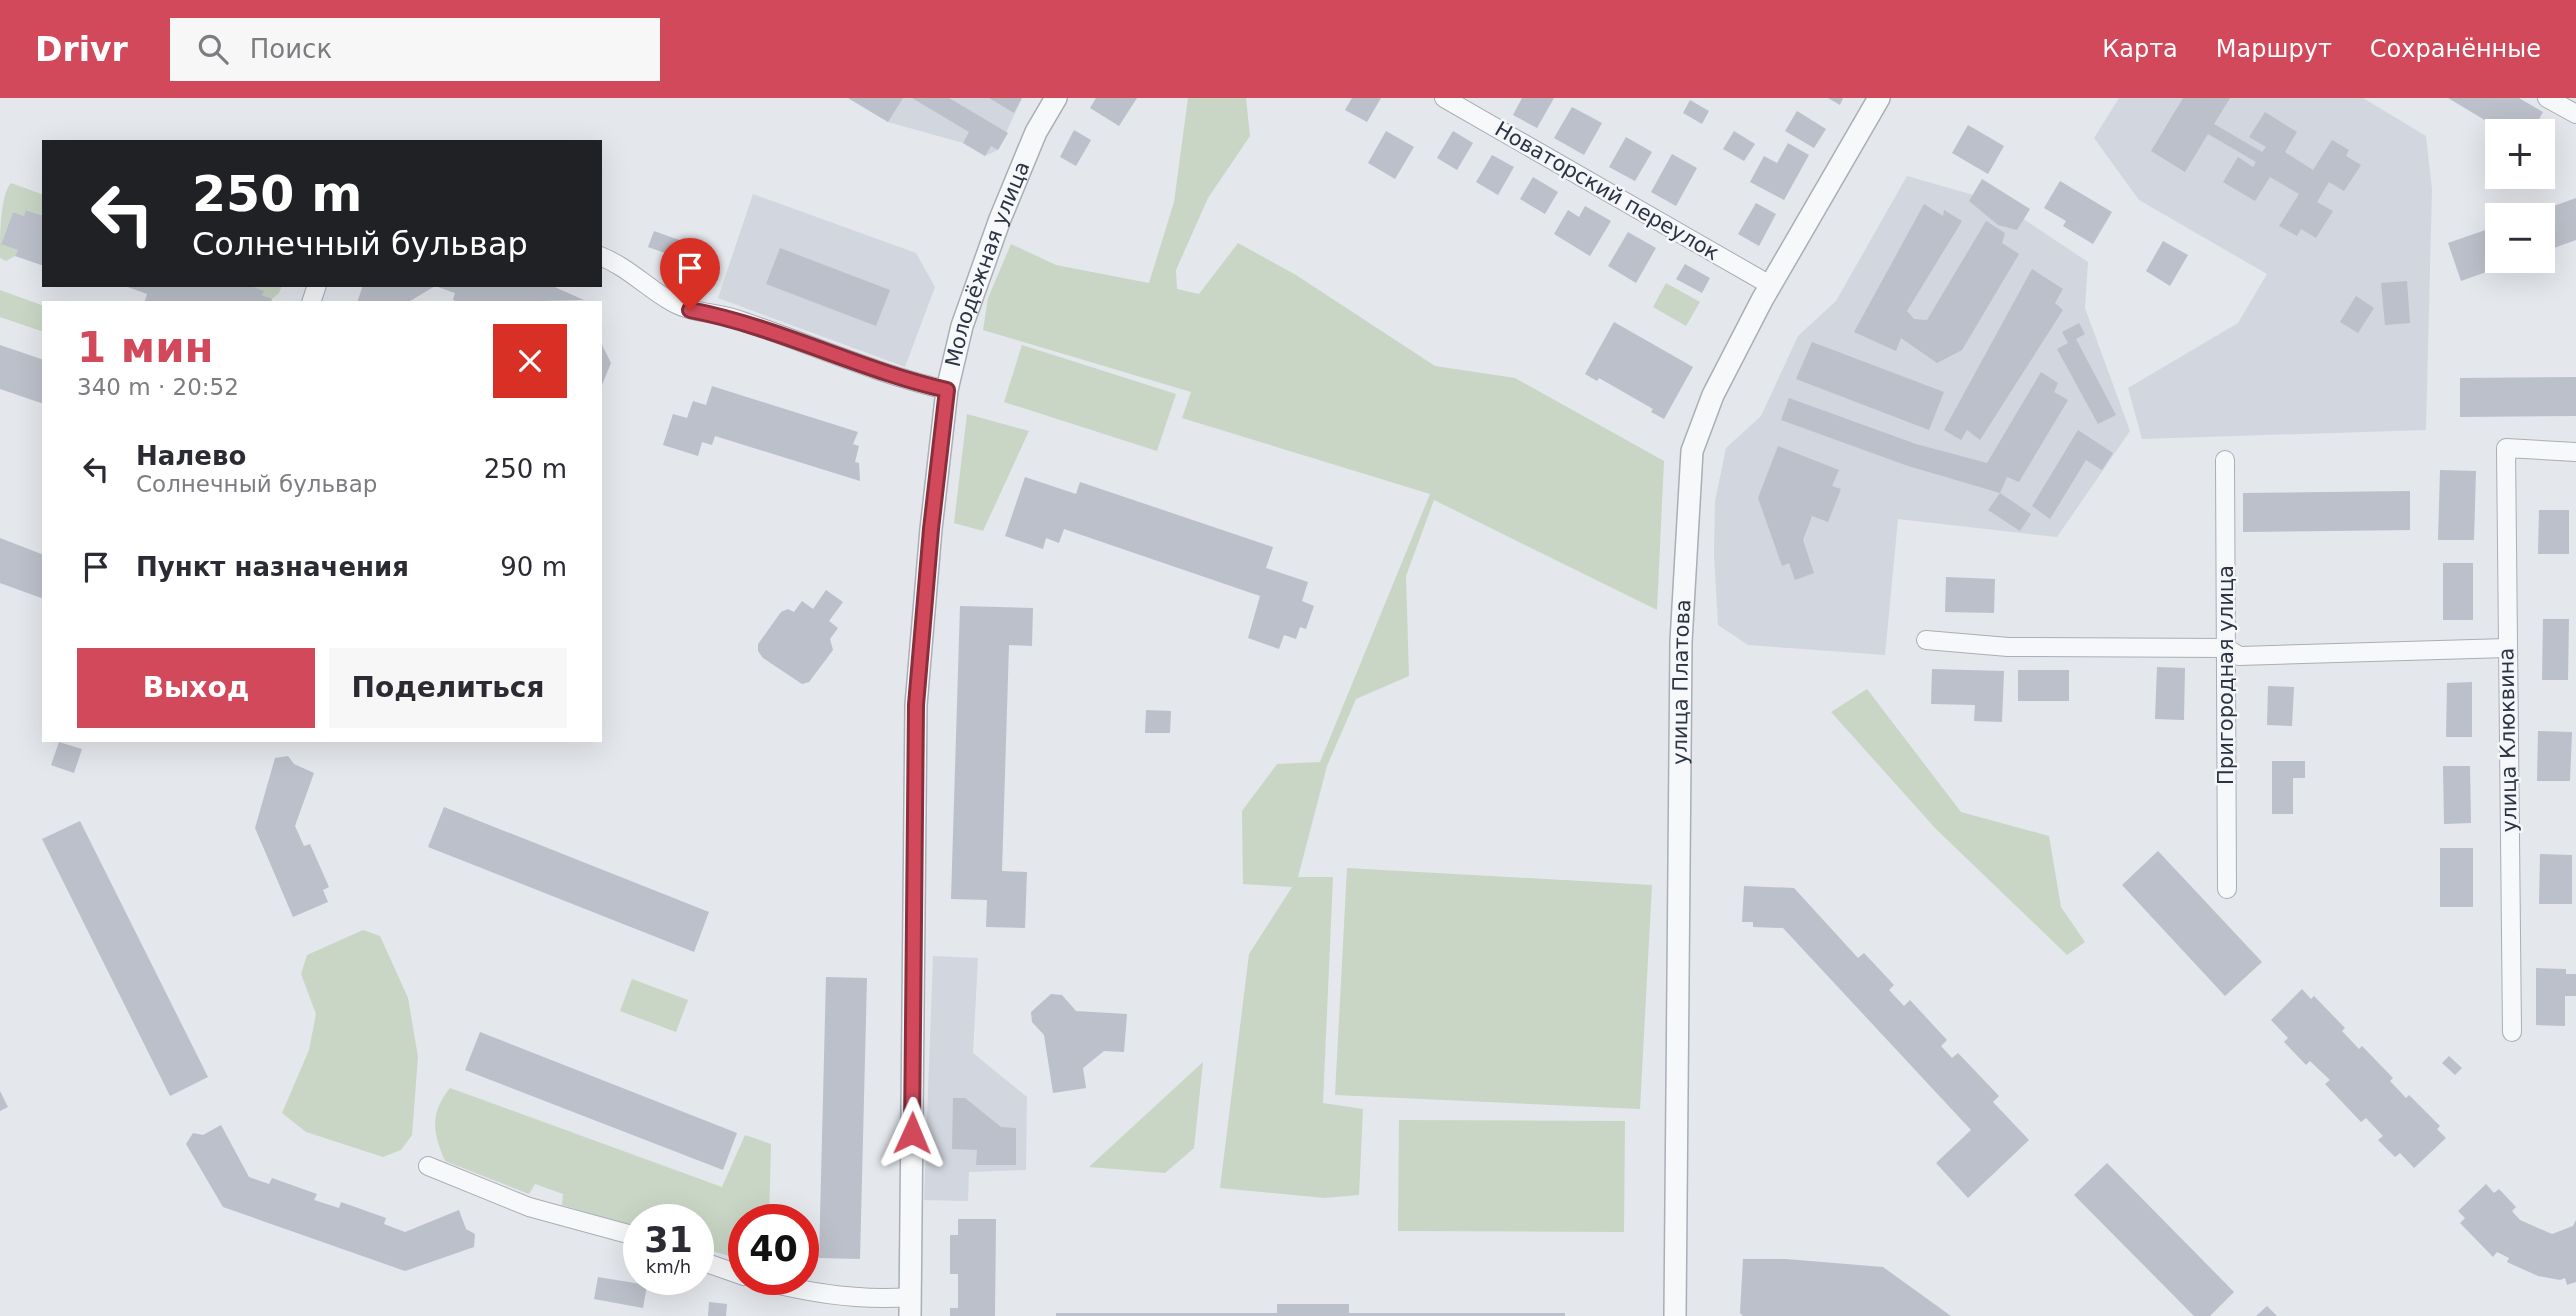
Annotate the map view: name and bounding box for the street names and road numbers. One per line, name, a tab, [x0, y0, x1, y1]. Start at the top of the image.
street label: Новаторский переулок	[1491, 117, 1723, 265]
street label: Молодёжная улица	[941, 158, 1035, 369]
street label: Пригородная улица	[2214, 565, 2238, 785]
street label: улица Платова	[1668, 598, 1695, 765]
street label: улица Клюквина	[2494, 647, 2522, 833]

